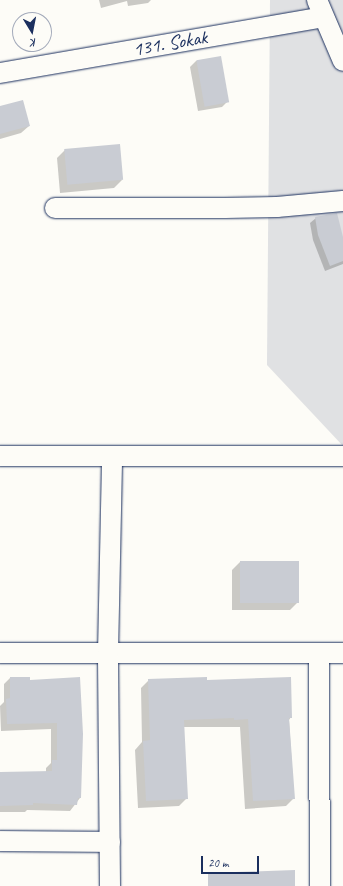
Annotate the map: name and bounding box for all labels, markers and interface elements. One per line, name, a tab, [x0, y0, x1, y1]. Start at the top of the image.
north arrow	[12, 12, 52, 52]
street label: 131. Sokak	[131, 25, 209, 61]
text: K	[30, 35, 38, 50]
scale bar	[203, 848, 261, 874]
text: 20 m	[208, 855, 228, 871]

